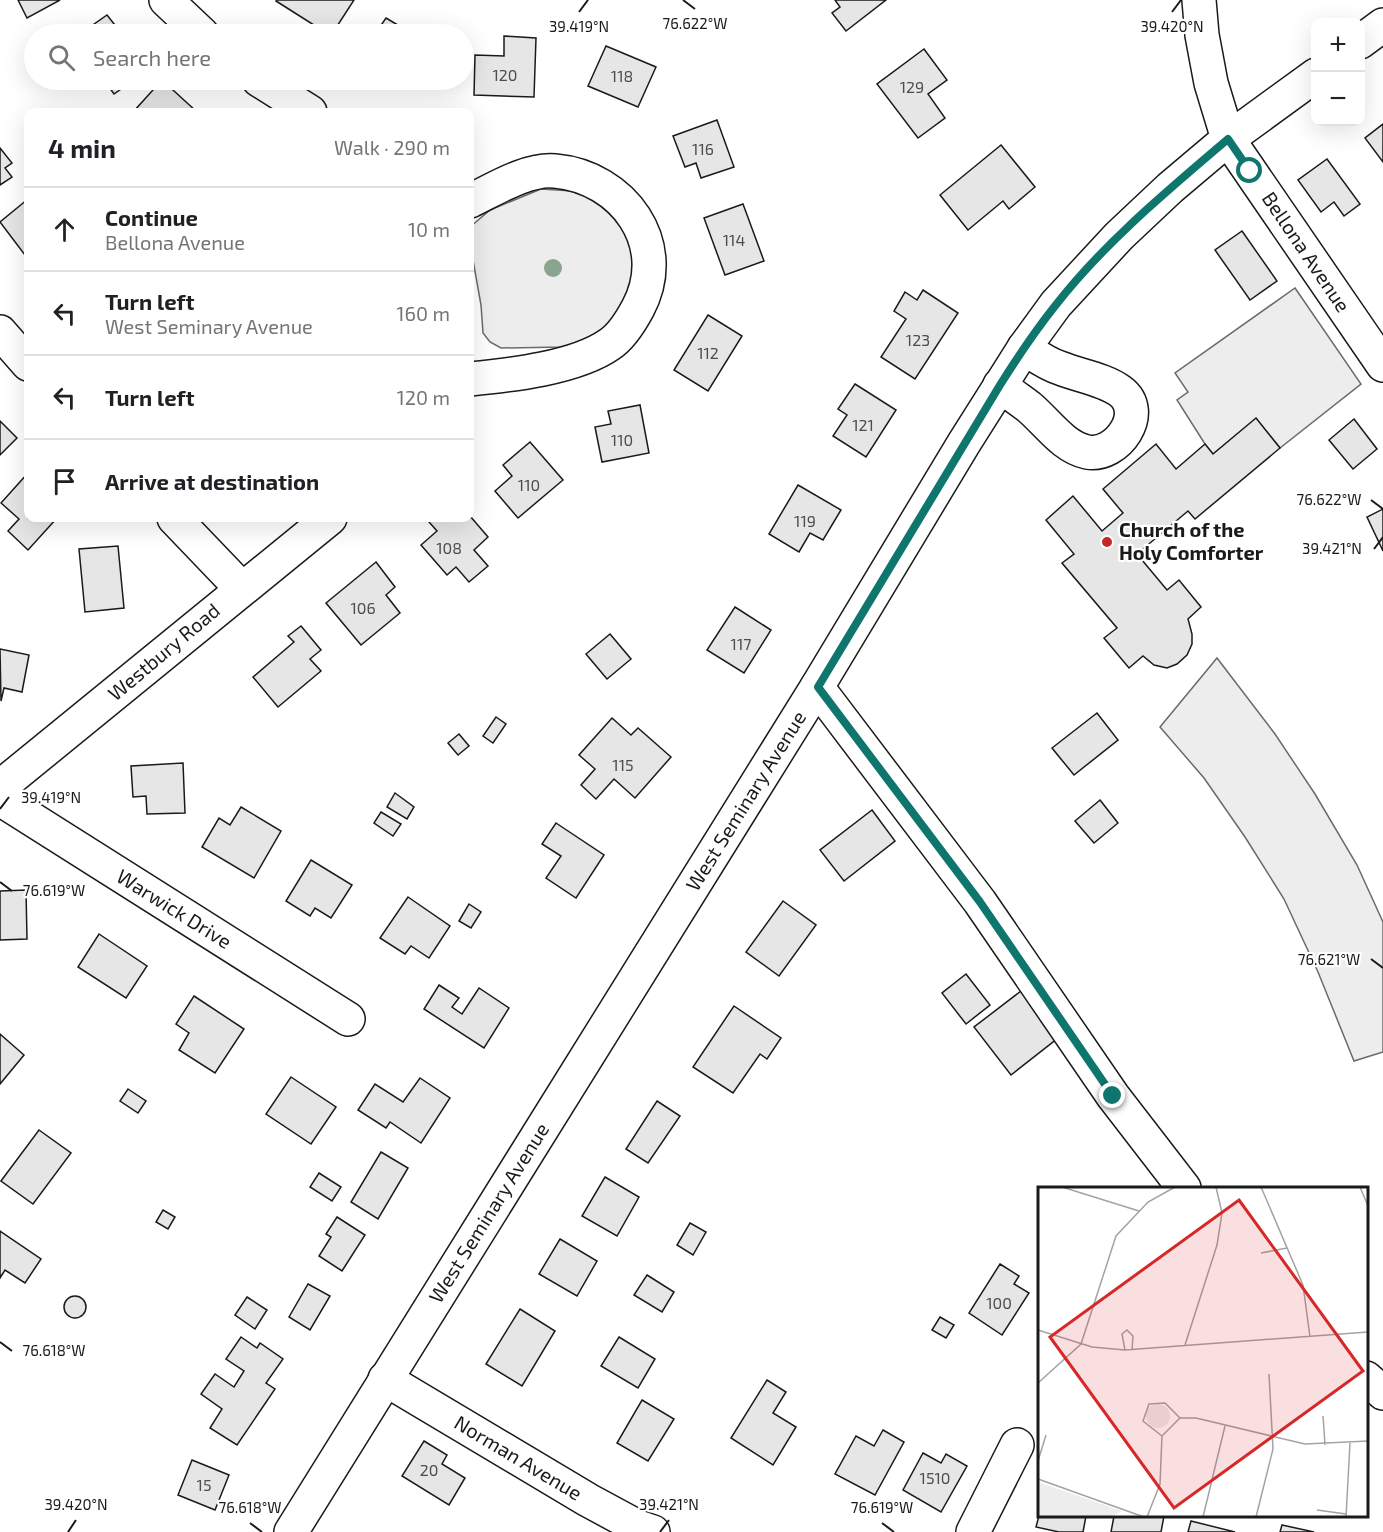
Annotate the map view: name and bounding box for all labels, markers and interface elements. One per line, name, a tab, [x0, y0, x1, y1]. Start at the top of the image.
text: 76.622°W	[663, 14, 727, 32]
text: 39.419°N	[549, 17, 609, 35]
text: 39.420°N	[1141, 17, 1203, 35]
map controls	[1311, 18, 1365, 126]
button: +	[1311, 18, 1365, 72]
search box	[24, 24, 474, 90]
icon: search	[45, 41, 78, 74]
text: Search here	[93, 44, 211, 70]
house number: 120	[492, 65, 518, 84]
house number: 118	[611, 66, 633, 85]
button: −	[1311, 72, 1365, 126]
house number: 129	[900, 77, 924, 96]
text: 4 min	[48, 132, 116, 163]
text: Walk · 290 m	[334, 135, 450, 159]
house number: 116	[692, 139, 714, 158]
route start	[1236, 157, 1262, 183]
street label: Bellona Avenue	[1258, 187, 1356, 316]
text: Continue	[105, 204, 198, 230]
icon: ahead	[48, 213, 81, 246]
text: 10 m	[408, 217, 450, 241]
text: Bellona Avenue	[105, 230, 245, 254]
house number: 114	[723, 230, 745, 249]
text: Turn left	[105, 288, 194, 314]
icon: left	[48, 297, 81, 330]
text: 160 m	[397, 301, 450, 325]
text: West Seminary Avenue	[105, 314, 313, 338]
house number: 123	[906, 330, 930, 349]
house number: 112	[697, 343, 719, 362]
icon: left	[48, 381, 81, 414]
text: Turn left	[105, 384, 194, 410]
text: 120 m	[397, 385, 450, 409]
house number: 121	[852, 415, 874, 434]
house number: 110	[611, 430, 633, 449]
icon: arrive	[48, 465, 81, 498]
text: Arrive at destination	[105, 468, 319, 494]
house number: 110	[518, 475, 540, 494]
text: 76.622°W	[1297, 490, 1361, 508]
house number: 119	[794, 511, 816, 530]
place label: Church of the Holy Comforter	[1119, 517, 1264, 565]
marker: Church of the Holy Comforter	[1100, 535, 1114, 549]
house number: 108	[436, 538, 462, 557]
text: 39.421°N	[1302, 539, 1362, 557]
street label: Westbury Road	[103, 597, 224, 705]
house number: 106	[350, 598, 376, 617]
house number: 117	[731, 634, 751, 653]
street label: West Seminary Avenue	[680, 706, 810, 895]
house number: 115	[612, 755, 634, 774]
text: 39.419°N	[21, 788, 81, 806]
street label: Warwick Drive	[113, 863, 236, 953]
text: 76.619°W	[23, 881, 85, 899]
text: 76.621°W	[1298, 950, 1360, 968]
route end	[1099, 1082, 1125, 1108]
street label: West Seminary Avenue	[423, 1118, 553, 1307]
inset map	[1038, 1187, 1368, 1517]
house number: 100	[986, 1293, 1012, 1312]
text: 76.618°W	[22, 1341, 86, 1359]
street label: Norman Avenue	[450, 1410, 587, 1505]
house number: 20	[420, 1460, 438, 1479]
house number: 1510	[920, 1468, 950, 1487]
house number: 15	[197, 1475, 211, 1494]
text: 39.420°N	[45, 1495, 107, 1513]
text: 39.421°N	[639, 1495, 699, 1513]
text: 76.618°W	[218, 1498, 282, 1516]
text: 76.619°W	[851, 1498, 913, 1516]

